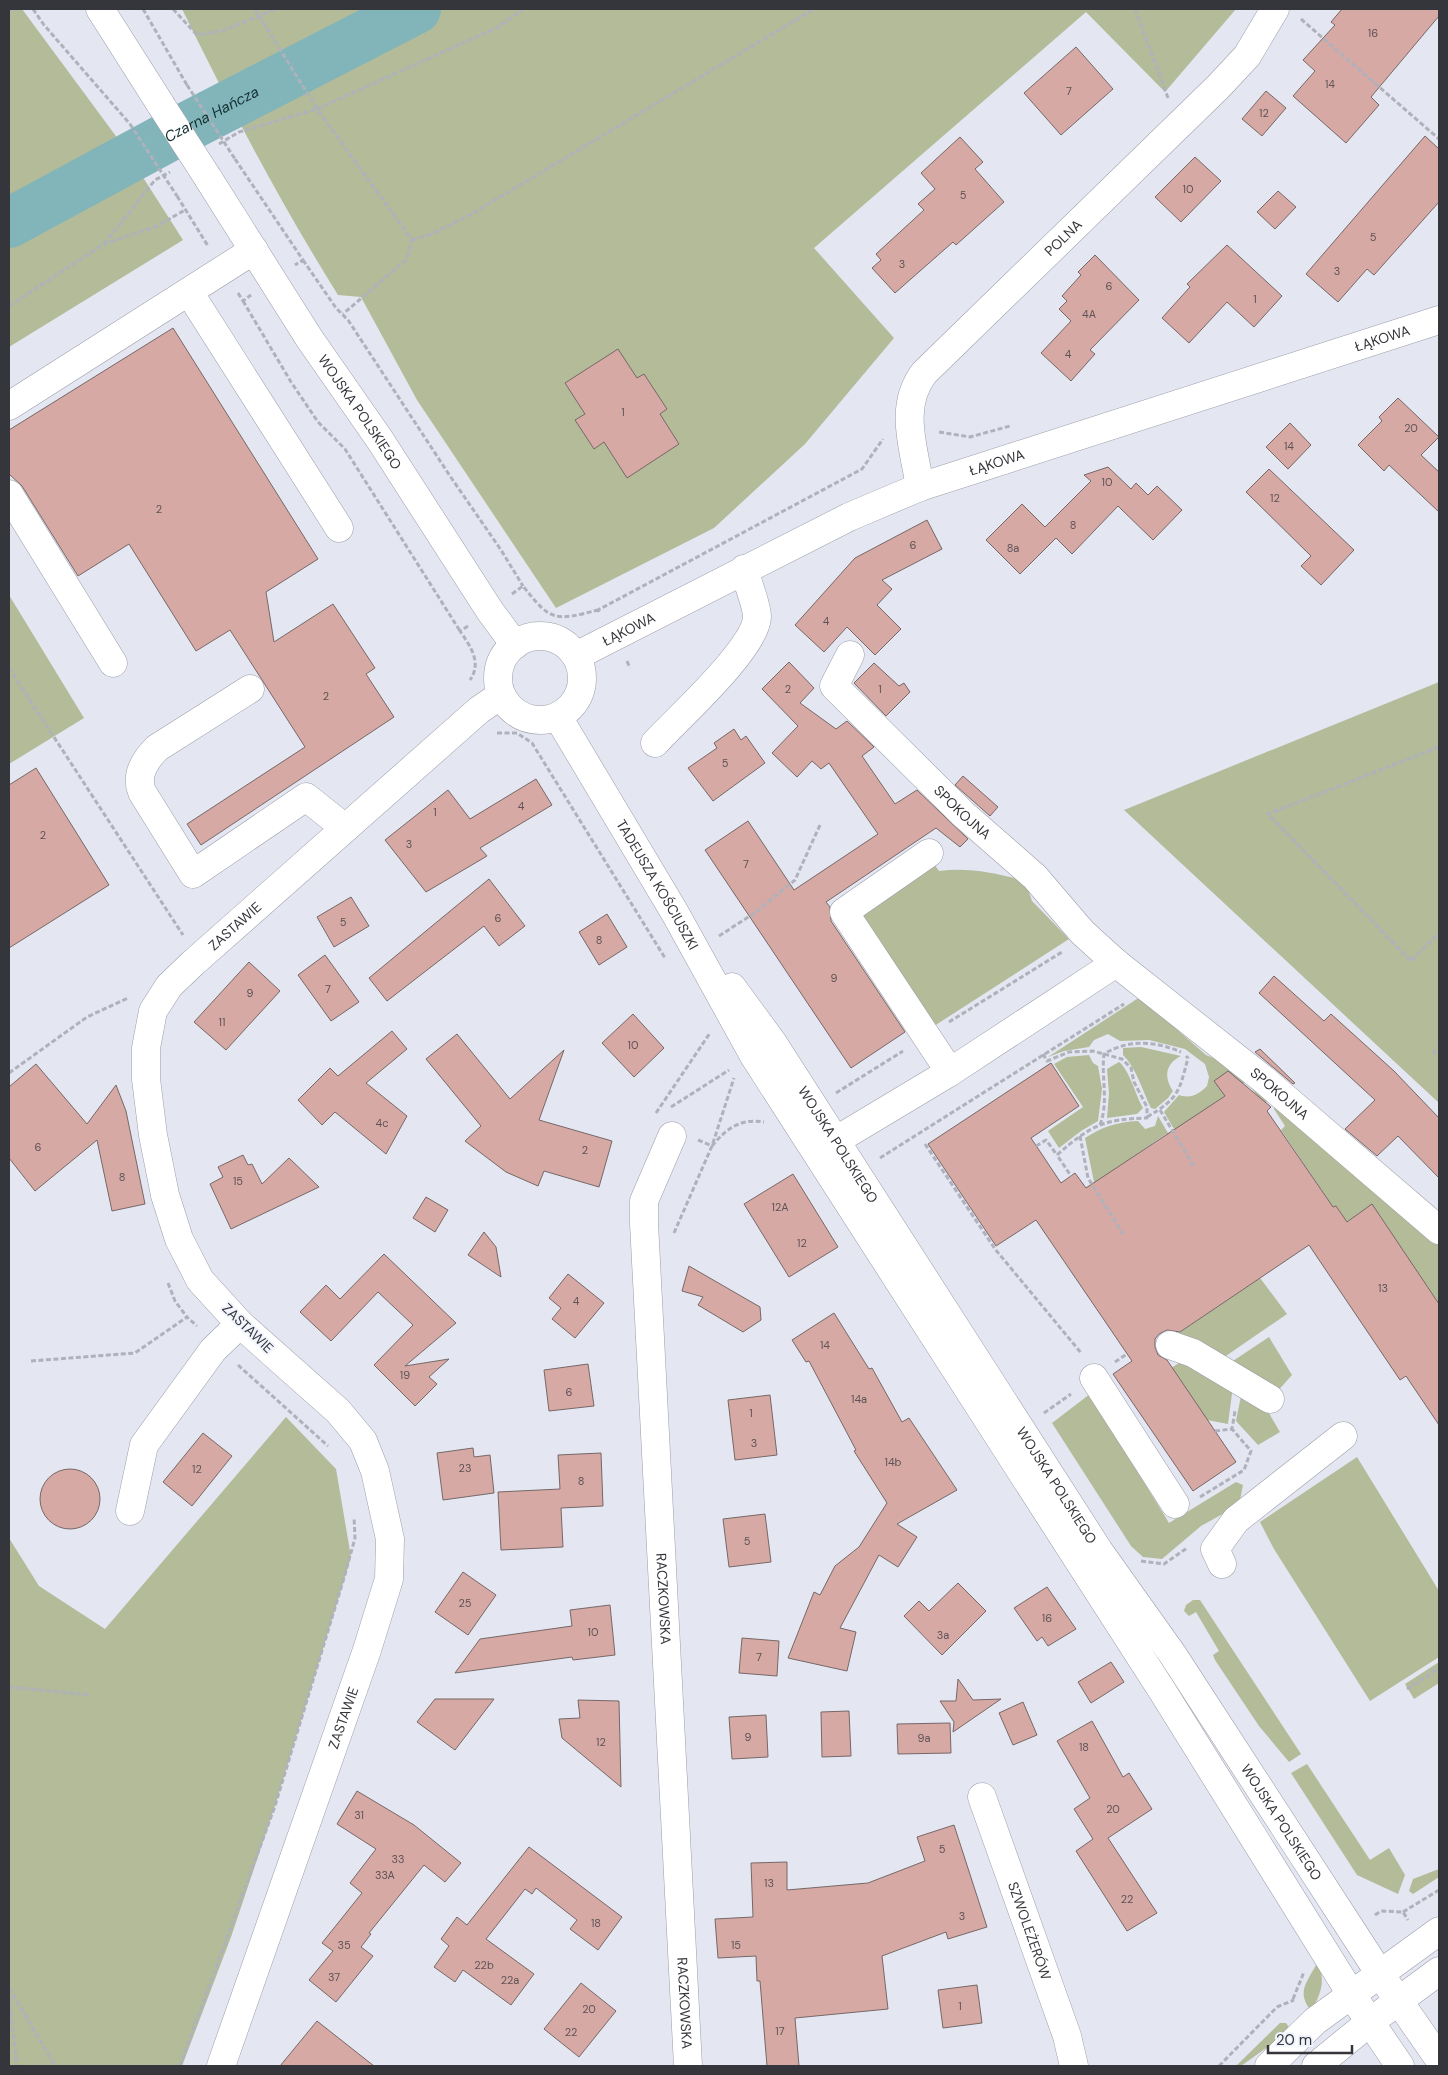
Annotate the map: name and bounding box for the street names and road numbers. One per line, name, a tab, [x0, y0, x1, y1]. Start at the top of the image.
street label: POLNA	[1041, 215, 1086, 260]
street label: ŁĄKOWA	[1352, 321, 1412, 356]
street label: WOJSKA POLSKIEGO	[314, 351, 406, 473]
street label: ŁĄKOWA	[967, 445, 1027, 480]
street label: ŁĄKOWA	[599, 608, 658, 650]
street label: SPOKOJNA	[930, 781, 995, 843]
street label: TADEUSZA KOŚCIUSZKI	[612, 816, 703, 953]
street label: ZASTAWIE	[205, 898, 265, 954]
street label: SPOKOJNA	[1247, 1063, 1313, 1124]
street label: WOJSKA POLSKIEGO	[794, 1083, 882, 1206]
street label: ZASTAWIE	[219, 1299, 278, 1357]
street label: WOJSKA POLSKIEGO	[1013, 1424, 1101, 1547]
street label: RACZKOWSKA	[652, 1552, 675, 1645]
street label: ZASTAWIE	[324, 1684, 362, 1751]
street label: WOJSKA POLSKIEGO	[1237, 1761, 1326, 1884]
street label: SZWOLEŻERÓW	[1004, 1879, 1055, 1983]
street label: RACZKOWSKA	[673, 1957, 696, 2049]

